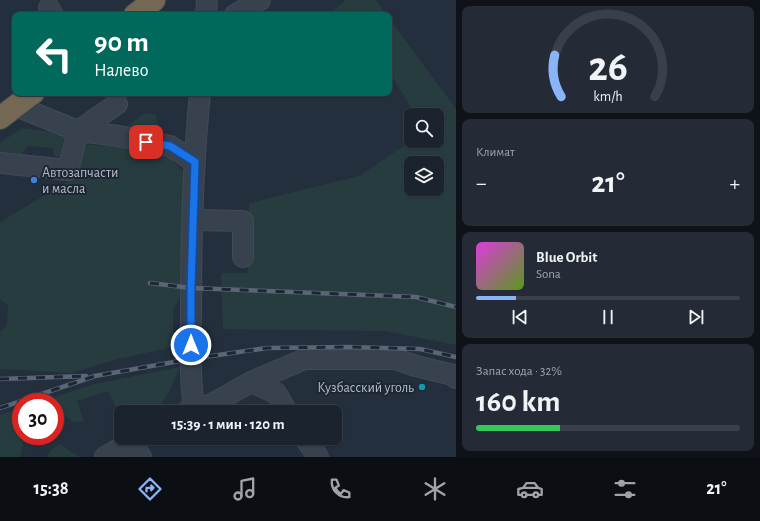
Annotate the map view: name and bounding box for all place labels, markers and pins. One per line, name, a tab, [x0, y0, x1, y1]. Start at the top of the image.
pin	[129, 125, 163, 159]
place label: Автозапчасти и масла	[42, 166, 118, 196]
marker: Автозапчасти и масла	[29, 175, 39, 185]
place label: Кузбасский уголь	[317, 381, 414, 395]
marker: Кузбасский уголь	[417, 382, 427, 392]

